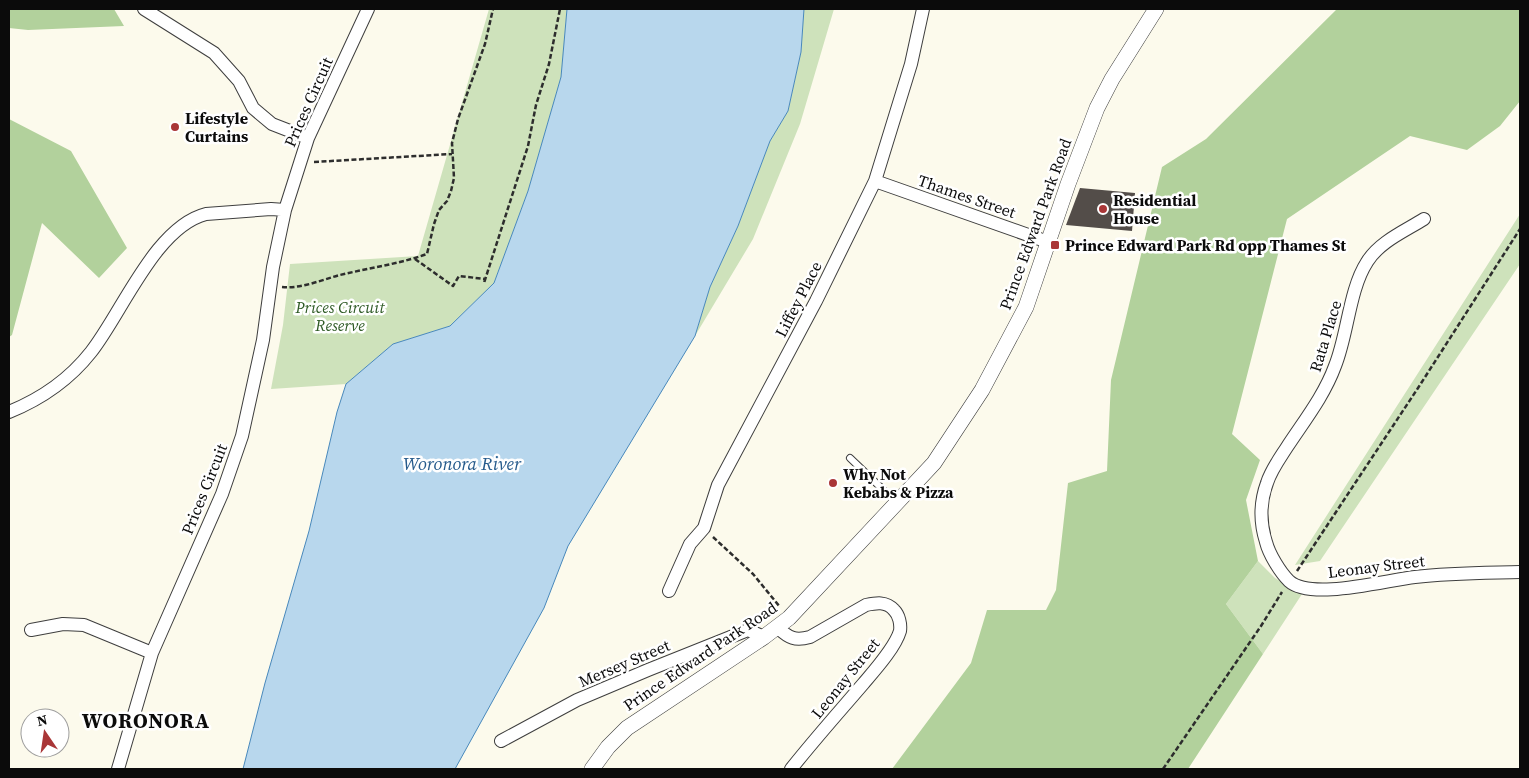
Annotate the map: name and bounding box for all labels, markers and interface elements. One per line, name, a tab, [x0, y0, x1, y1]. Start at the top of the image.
street label: Prices Circuit	[278, 53, 338, 150]
place label: Lifestyle Curtains	[185, 107, 248, 147]
marker: Lifestyle Curtains	[169, 121, 181, 133]
street label: Prince Edward Park Road	[994, 135, 1076, 313]
street label: Thames Street	[915, 169, 1020, 223]
place label: Residential House	[1113, 189, 1196, 229]
marker: Residential House	[1097, 203, 1109, 215]
place label: Prince Edward Park Rd opp Thames St	[1065, 234, 1346, 256]
marker: Prince Edward Park Rd opp Thames St	[1049, 239, 1061, 251]
street label: Liffey Place	[769, 257, 827, 341]
park label: Prices Circuit Reserve	[295, 296, 385, 336]
street label: Rata Place	[1304, 298, 1346, 374]
street label: Prices Circuit	[176, 440, 232, 538]
water label: Woronora River	[403, 451, 522, 476]
place label: Why Not Kebabs & Pizza	[843, 463, 954, 503]
marker: Why Not Kebabs & Pizza	[827, 477, 839, 489]
street label: Leonay Street	[1326, 549, 1426, 583]
street label: Prince Edward Park Road	[619, 596, 781, 716]
street label: Leonay Street	[806, 633, 885, 723]
street label: Mersey Street	[575, 634, 674, 692]
district label: WORONORA	[82, 706, 210, 735]
north arrow	[20, 708, 70, 758]
text: N	[35, 709, 49, 731]

